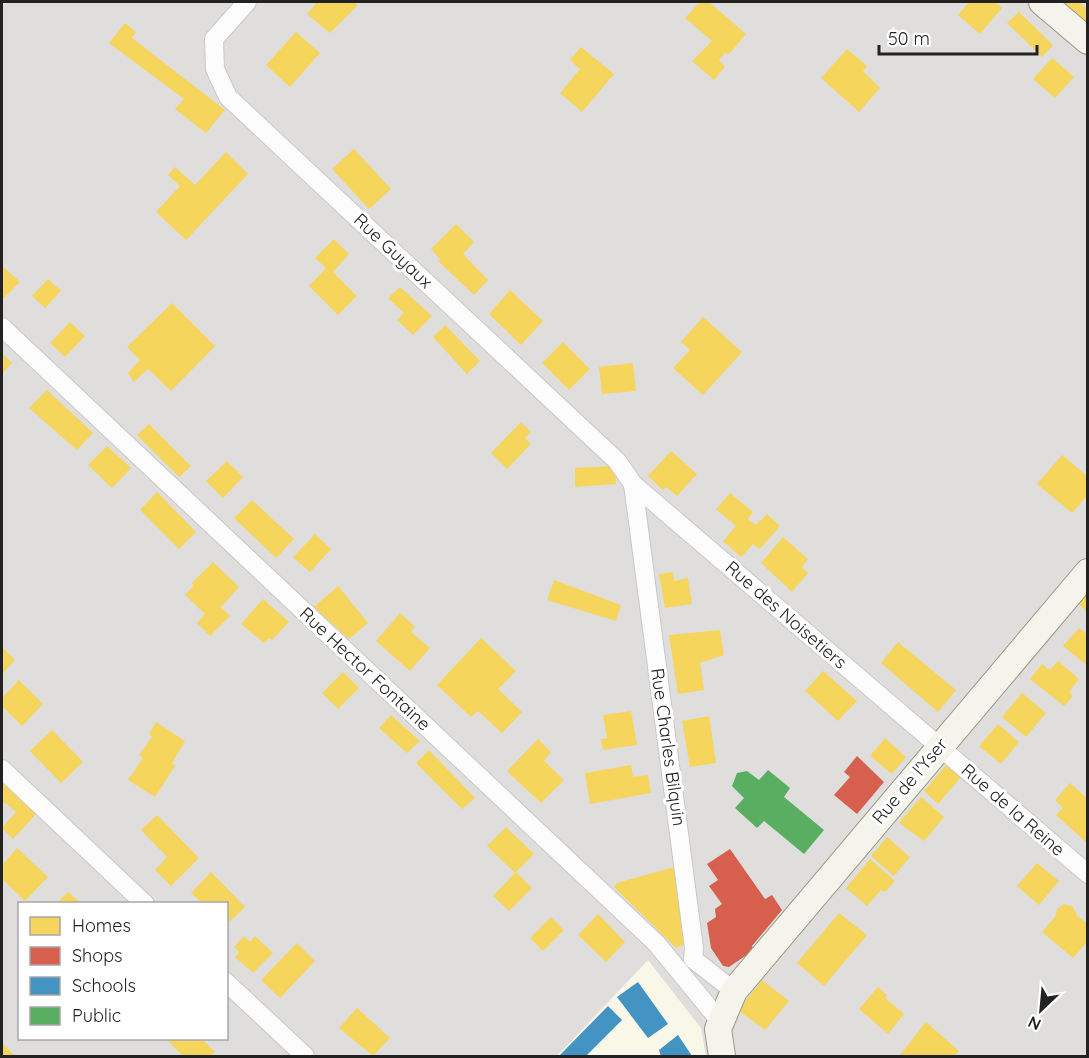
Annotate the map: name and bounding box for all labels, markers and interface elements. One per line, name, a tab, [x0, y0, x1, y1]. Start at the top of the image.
scale bar	[879, 18, 1036, 56]
text: 50 m	[888, 27, 930, 50]
street label: Rue Guyaux	[349, 208, 438, 293]
street label: Rue des Noisetiers	[721, 556, 852, 674]
street label: Rue Hector Fontaine	[295, 602, 436, 735]
street label: Rue Charles Bilquin	[646, 666, 691, 827]
street label: Rue de l'Yser	[867, 733, 952, 829]
street label: Rue de la Reine	[957, 758, 1070, 861]
legend	[18, 902, 228, 1040]
text: Homes	[72, 914, 131, 937]
text: Shops	[72, 944, 123, 967]
text: Schools	[72, 974, 136, 997]
north arrow	[1011, 980, 1071, 1040]
text: Public	[72, 1004, 121, 1027]
text: N	[1025, 1012, 1044, 1035]

